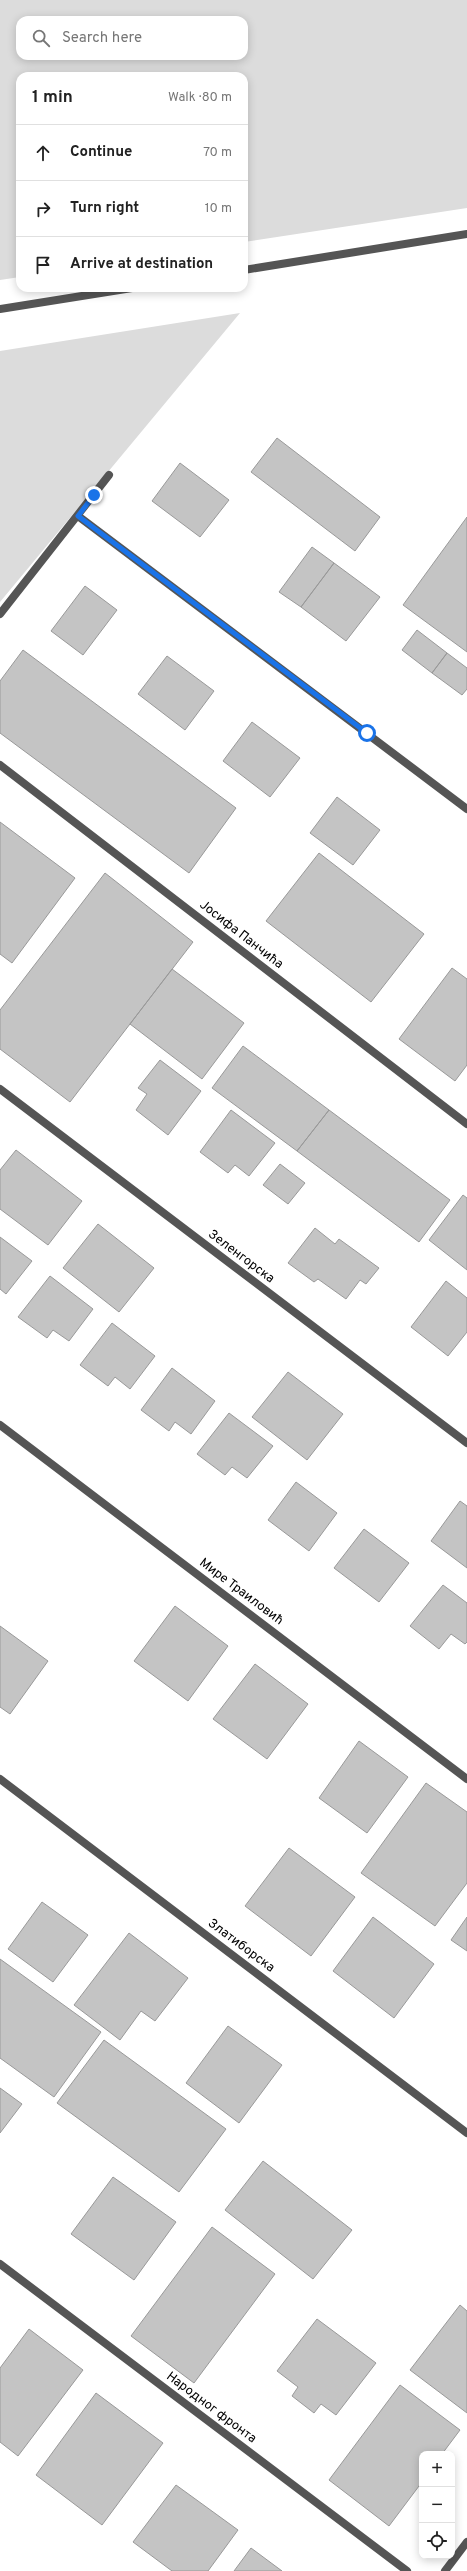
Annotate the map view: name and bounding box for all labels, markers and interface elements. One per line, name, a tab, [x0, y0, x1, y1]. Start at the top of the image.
search box	[16, 16, 248, 60]
icon: search	[30, 27, 52, 49]
text: Search here	[62, 29, 142, 48]
text: 1 min	[32, 87, 73, 109]
text: Walk · 80 m	[168, 90, 232, 106]
icon: ahead	[32, 142, 54, 164]
text: Continue	[70, 143, 132, 162]
text: 70 m	[203, 145, 232, 161]
icon: right	[32, 198, 54, 220]
text: Turn right	[70, 199, 139, 218]
text: 10 m	[205, 201, 232, 217]
icon: arrive	[32, 254, 54, 276]
text: Arrive at destination	[70, 255, 213, 274]
route end	[85, 486, 103, 504]
route start	[358, 724, 376, 742]
street label: Јосифа Панчића	[196, 897, 286, 973]
street label: Зеленгорска	[205, 1227, 277, 1287]
street label: Мире Траиловић	[196, 1555, 286, 1629]
street label: Златиборска	[204, 1916, 278, 1976]
street label: Народног фронта	[163, 2369, 259, 2447]
map controls	[419, 2451, 455, 2559]
button: +	[419, 2451, 455, 2487]
button: −	[419, 2487, 455, 2523]
button: locate	[419, 2523, 455, 2559]

